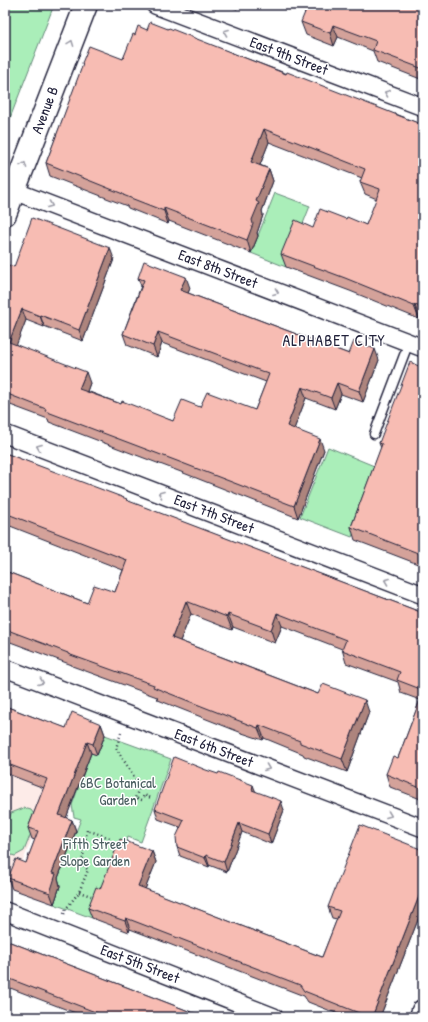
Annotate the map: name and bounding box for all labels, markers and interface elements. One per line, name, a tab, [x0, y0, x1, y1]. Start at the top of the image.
one-way arrow	[222, 29, 229, 37]
street label: East 9th Street	[247, 31, 332, 80]
one-way arrow	[66, 40, 74, 47]
street label: Avenue B	[26, 83, 63, 137]
one-way arrow	[383, 90, 390, 98]
one-way arrow	[20, 161, 28, 168]
one-way arrow	[47, 201, 54, 209]
street label: East 8th Street	[176, 244, 262, 294]
one-way arrow	[273, 287, 280, 295]
district label: ALPHABET CITY	[282, 329, 386, 351]
one-way arrow	[36, 444, 43, 452]
street label: East 7th Street	[171, 489, 258, 539]
one-way arrow	[157, 490, 164, 498]
one-way arrow	[383, 577, 390, 585]
one-way arrow	[38, 677, 45, 685]
street label: East 6th Street	[172, 723, 257, 772]
one-way arrow	[264, 764, 271, 772]
park label: 6BC Botanical Garden	[80, 772, 156, 810]
one-way arrow	[385, 810, 392, 818]
park label: Fifth Street Slope Garden	[60, 833, 130, 871]
street label: East 5th Street	[98, 939, 183, 989]

